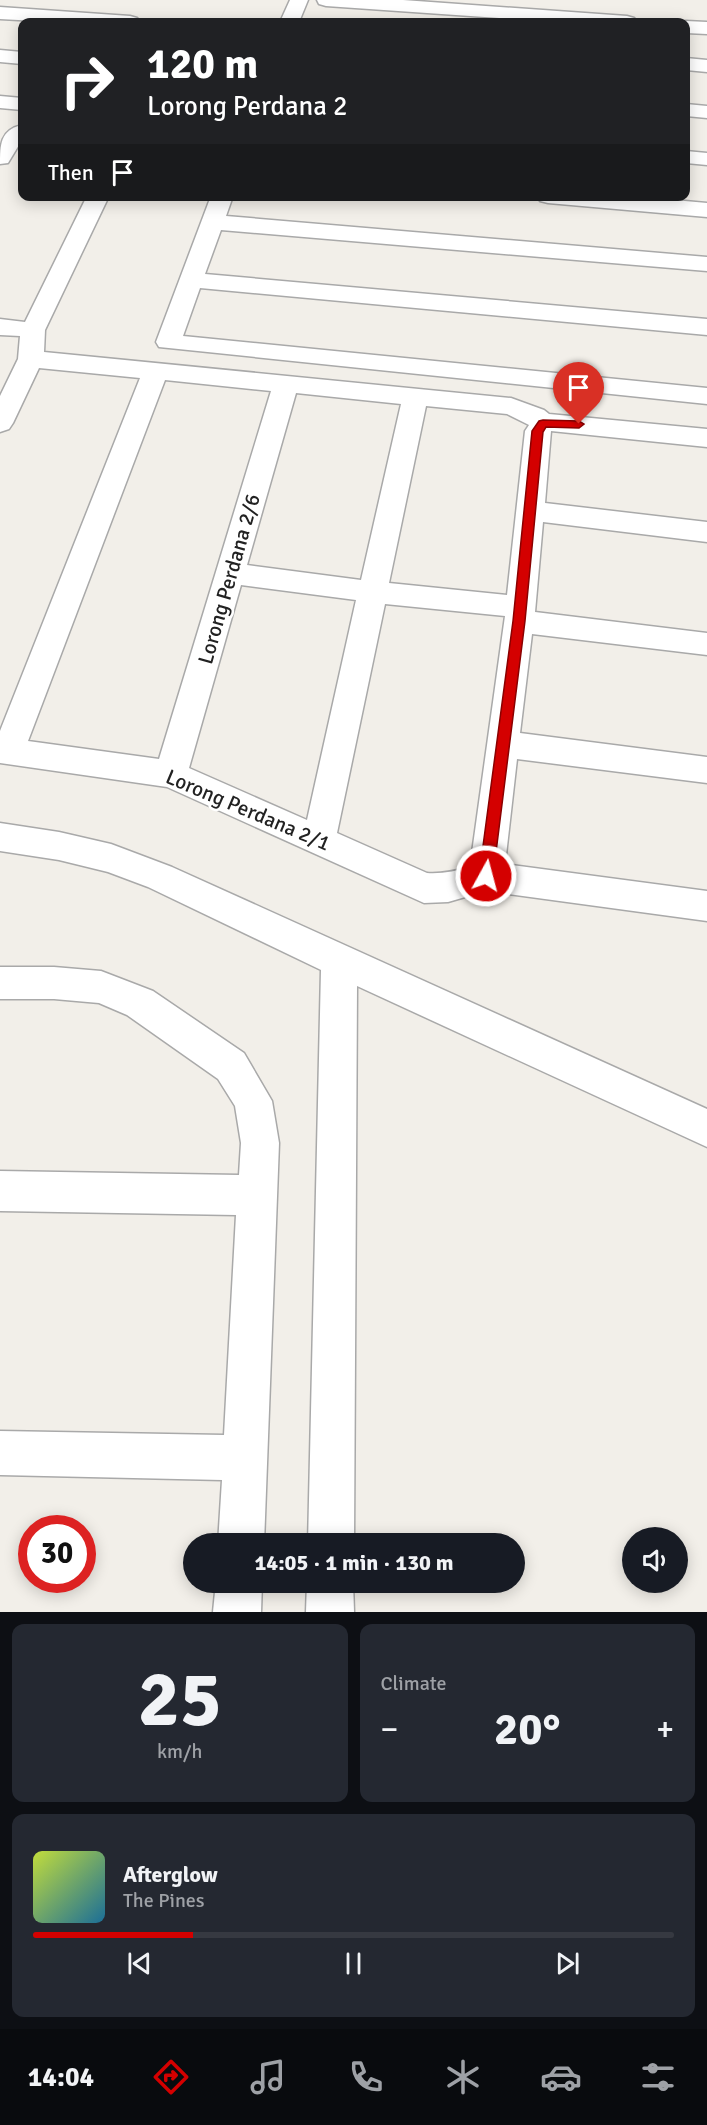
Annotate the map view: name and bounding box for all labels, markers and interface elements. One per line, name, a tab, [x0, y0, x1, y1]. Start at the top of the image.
text: 120 m	[147, 39, 258, 90]
icon: right	[48, 42, 126, 120]
text: Lorong Perdana 2	[147, 90, 348, 123]
icon: arrive	[106, 156, 139, 189]
text: Then	[48, 159, 94, 186]
pin	[553, 362, 604, 424]
icon: arrive	[562, 371, 595, 404]
street label: Lorong Perdana 2/6	[192, 491, 266, 667]
street label: Lorong Perdana 2/1	[162, 764, 334, 856]
position arrow	[454, 844, 518, 908]
speed limit sign: 30	[18, 1515, 96, 1593]
map controls	[622, 1527, 688, 1593]
button: sound	[622, 1527, 688, 1593]
text: 14:05 · 1 min · 130 m	[254, 1549, 454, 1576]
text: 25	[138, 1652, 222, 1748]
text: Climate	[381, 1671, 446, 1696]
text: 20°	[494, 1702, 561, 1757]
text: −	[381, 1709, 398, 1750]
text: +	[656, 1709, 674, 1750]
text: km/h	[157, 1739, 202, 1764]
text: Afterglow	[123, 1861, 218, 1888]
text: The Pines	[123, 1888, 205, 1913]
icon: previous	[123, 1947, 156, 1980]
icon: pause	[337, 1947, 370, 1980]
icon: next	[551, 1947, 584, 1980]
icon: directions	[150, 2056, 192, 2098]
icon: music	[247, 2056, 289, 2098]
icon: phone	[345, 2056, 387, 2098]
icon: climate	[442, 2056, 484, 2098]
icon: car	[540, 2056, 582, 2098]
icon: filters	[637, 2056, 679, 2098]
text: 14:04	[28, 2061, 94, 2094]

